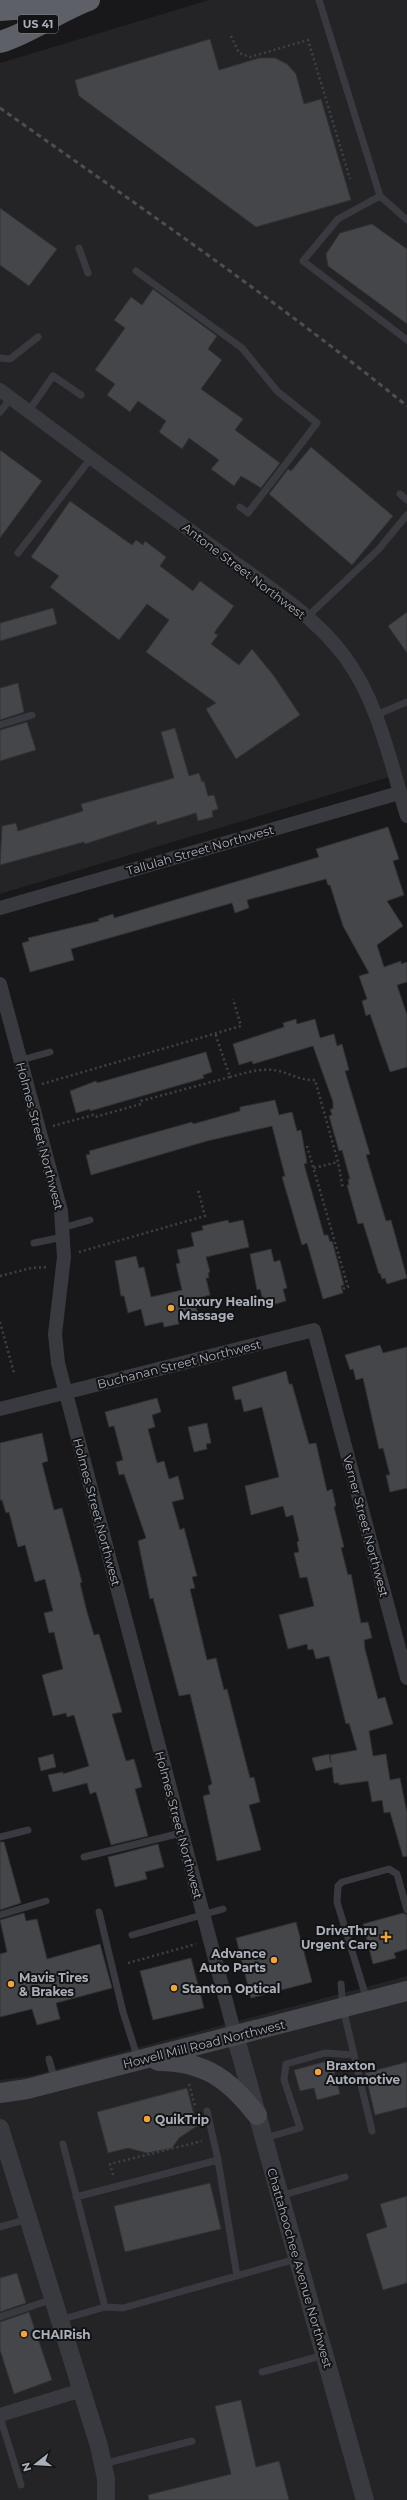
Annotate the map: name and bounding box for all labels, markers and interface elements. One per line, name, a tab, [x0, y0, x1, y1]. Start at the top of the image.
road number: US 41	[18, 15, 58, 33]
street label: Antone Street Northwest	[179, 520, 309, 622]
street label: Tallulah Street Northwest	[125, 822, 276, 878]
street label: Holmes Street Northwest	[13, 1060, 67, 1212]
place label: Luxury Healing Massage	[179, 1294, 274, 1323]
marker: Luxury Healing Massage	[166, 1303, 176, 1313]
street label: Buchanan Street Northwest	[96, 1336, 263, 1392]
street label: Holmes Street Northwest	[70, 1436, 124, 1588]
street label: Verner Street Northwest	[340, 1454, 392, 1599]
street label: Holmes Street Northwest	[152, 1749, 206, 1901]
place label: DriveThru Urgent Care	[301, 1923, 377, 1952]
marker: DriveThru Urgent Care	[380, 1931, 392, 1943]
place label: Advance Auto Parts	[198, 1946, 267, 1975]
marker: Advance Auto Parts	[269, 1955, 279, 1965]
place label: Mavis Tires & Brakes	[19, 1970, 89, 1999]
marker: Mavis Tires & Brakes	[6, 1979, 16, 1989]
place label: Stanton Optical	[182, 1981, 280, 1996]
marker: Stanton Optical	[169, 1983, 179, 1993]
street label: Howell Mill Road Northwest	[121, 2017, 287, 2071]
place label: Braxton Automotive	[325, 2058, 401, 2087]
marker: Braxton Automotive	[313, 2067, 323, 2077]
place label: QuikTrip	[155, 2112, 209, 2127]
marker: QuikTrip	[142, 2114, 152, 2124]
street label: Chattahoochee Avenue Northwest	[264, 2166, 336, 2370]
place label: CHAIRish	[32, 2327, 91, 2342]
marker: CHAIRish	[19, 2329, 29, 2339]
north arrow	[16, 2444, 56, 2484]
text: N	[18, 2461, 34, 2473]

